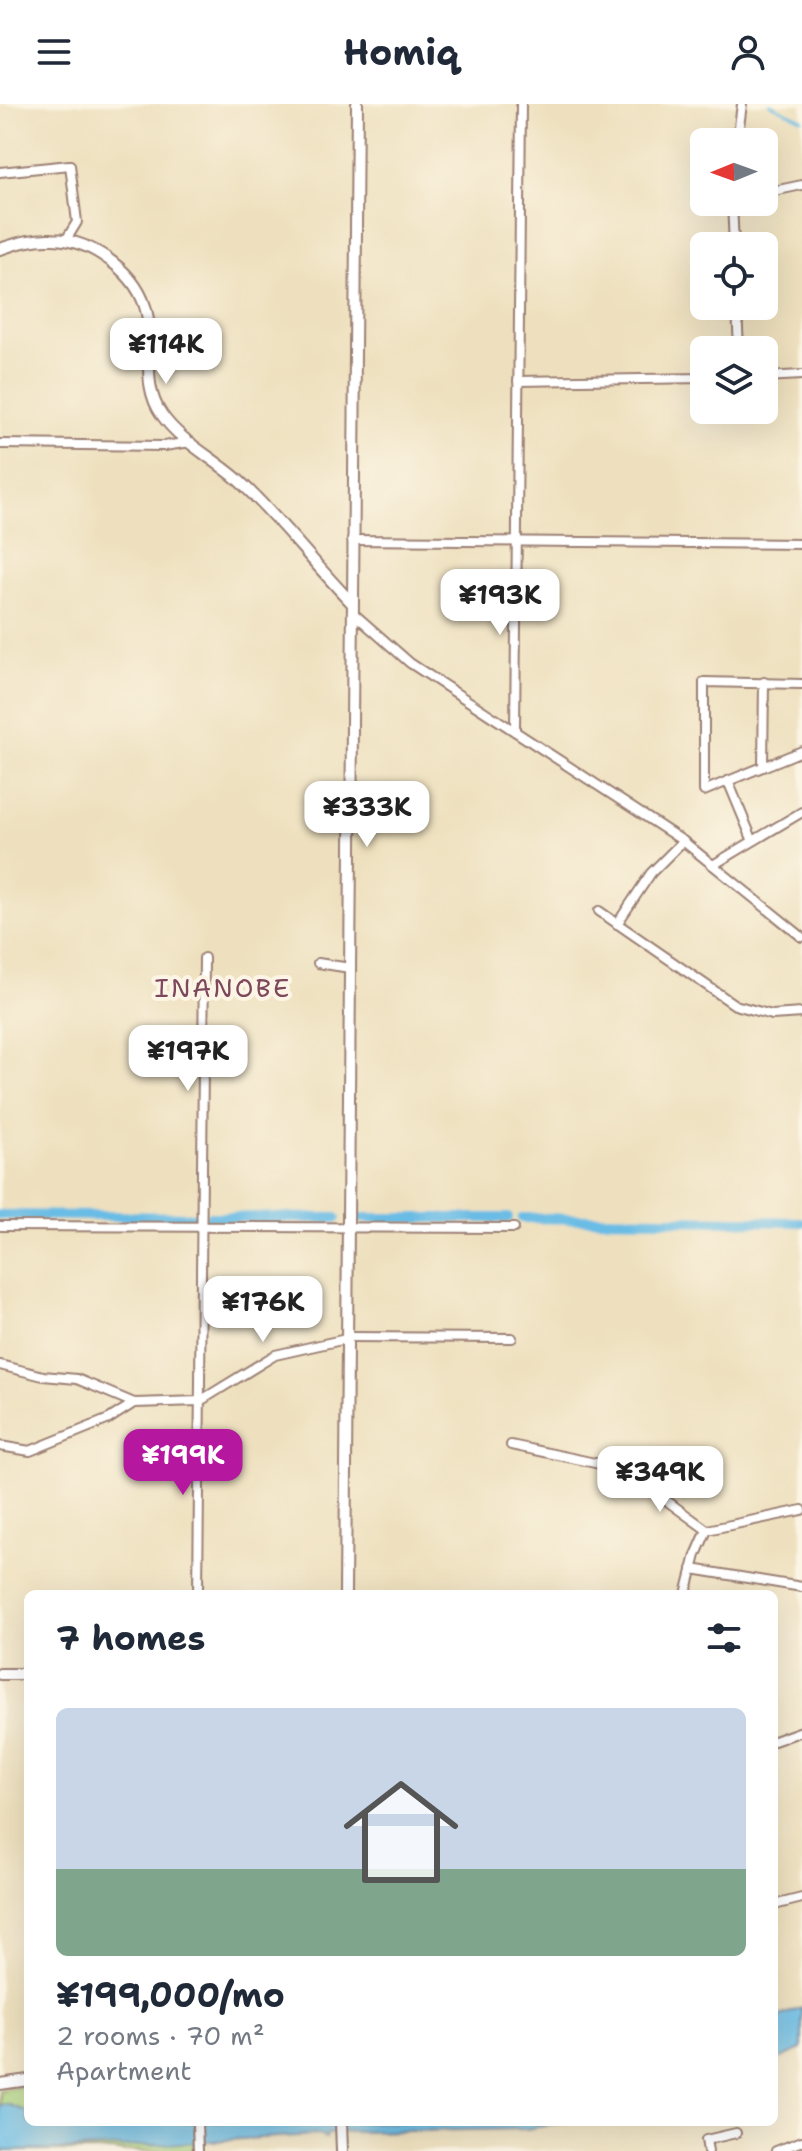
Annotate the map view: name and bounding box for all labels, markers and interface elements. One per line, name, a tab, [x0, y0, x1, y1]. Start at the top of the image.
text: Homiq	[343, 28, 459, 77]
icon: menu	[32, 30, 76, 74]
icon: person	[726, 30, 770, 74]
north arrow	[690, 128, 778, 216]
map controls	[690, 128, 778, 424]
button: locate	[690, 232, 778, 320]
pin: ¥114K	[110, 318, 222, 386]
text: ¥114K	[128, 326, 204, 361]
button: layers	[690, 336, 778, 424]
pin: ¥193K	[444, 569, 556, 637]
text: ¥193K	[459, 577, 541, 612]
pin: ¥333K	[311, 781, 423, 849]
text: ¥333K	[322, 789, 412, 824]
district label: INANOBE	[155, 970, 291, 1005]
pin: ¥197K	[132, 1025, 244, 1093]
text: ¥197K	[147, 1033, 229, 1068]
pin: ¥176K	[207, 1276, 319, 1344]
text: ¥176K	[221, 1284, 305, 1319]
pin: ¥199K	[127, 1429, 239, 1497]
text: ¥199K	[142, 1437, 224, 1472]
pin: ¥349K	[604, 1446, 716, 1514]
text: ¥349K	[615, 1454, 705, 1489]
text: 7 homes	[56, 1615, 205, 1661]
icon: filters	[702, 1616, 746, 1660]
icon: home	[329, 1760, 473, 1904]
text: ¥199,000/mo	[56, 1972, 285, 2018]
text: 2 rooms · 70 m²	[56, 2018, 265, 2053]
text: Apartment	[56, 2053, 192, 2088]

